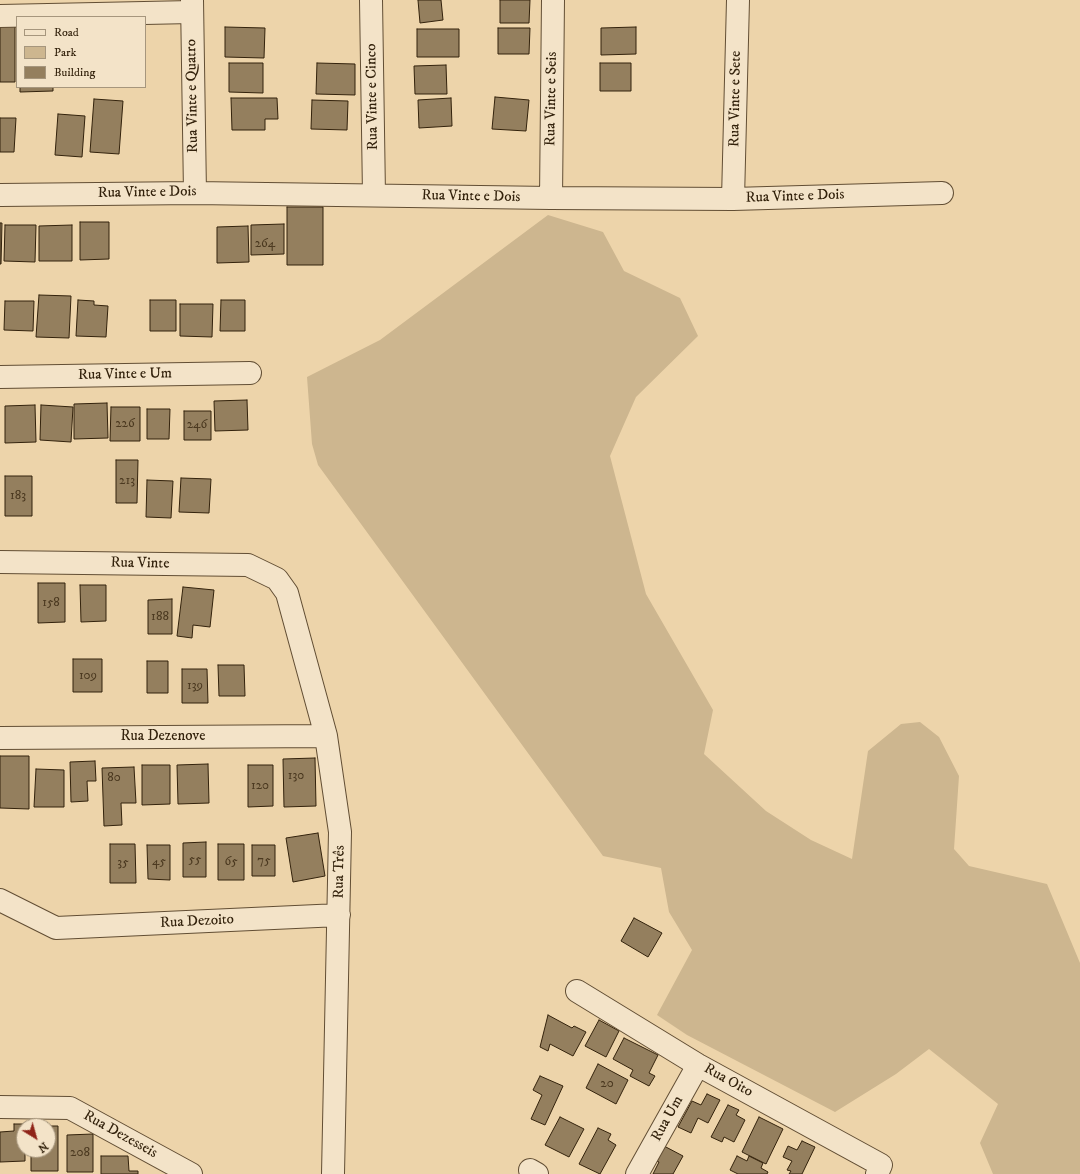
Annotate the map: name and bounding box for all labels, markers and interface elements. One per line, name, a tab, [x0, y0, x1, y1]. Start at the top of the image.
legend	[16, 16, 146, 88]
text: Road	[54, 25, 79, 40]
street label: Rua Vinte e Quatro	[183, 39, 203, 153]
street label: Rua Vinte e Cinco	[363, 43, 383, 151]
text: Park	[54, 45, 76, 60]
street label: Rua Vinte e Sete	[726, 51, 746, 147]
street label: Rua Vinte e Seis	[542, 52, 562, 146]
text: Building	[54, 65, 95, 80]
street label: Rua Vinte e Dois	[97, 183, 197, 203]
street label: Rua Vinte e Dois	[745, 186, 845, 208]
street label: Rua Vinte e Dois	[421, 187, 521, 207]
house number: 264	[255, 236, 275, 252]
street label: Rua Vinte e Um	[78, 365, 172, 385]
house number: 226	[115, 416, 135, 432]
house number: 246	[187, 417, 207, 433]
house number: 213	[119, 473, 135, 489]
house number: 183	[10, 488, 26, 504]
street label: Rua Vinte	[110, 554, 170, 574]
house number: 158	[42, 595, 60, 611]
house number: 188	[151, 609, 169, 625]
house number: 109	[79, 668, 97, 684]
house number: 139	[187, 678, 203, 694]
street label: Rua Dezenove	[121, 728, 205, 746]
house number: 130	[288, 768, 304, 784]
house number: 80	[107, 770, 121, 786]
house number: 120	[251, 778, 269, 794]
street label: Rua Três	[331, 845, 349, 899]
house number: 55	[189, 852, 201, 868]
house number: 75	[257, 853, 271, 869]
house number: 45	[152, 854, 166, 870]
house number: 65	[224, 854, 238, 870]
house number: 35	[117, 855, 129, 871]
street label: Rua Dezoito	[160, 911, 234, 933]
street label: Rua Oito	[700, 1060, 756, 1102]
house number: 20	[600, 1076, 614, 1092]
street label: Rua Um	[648, 1093, 688, 1145]
street label: Rua Dezesseis	[80, 1107, 160, 1163]
north arrow	[16, 1118, 56, 1158]
text: N	[35, 1138, 50, 1155]
house number: 208	[70, 1145, 90, 1161]

